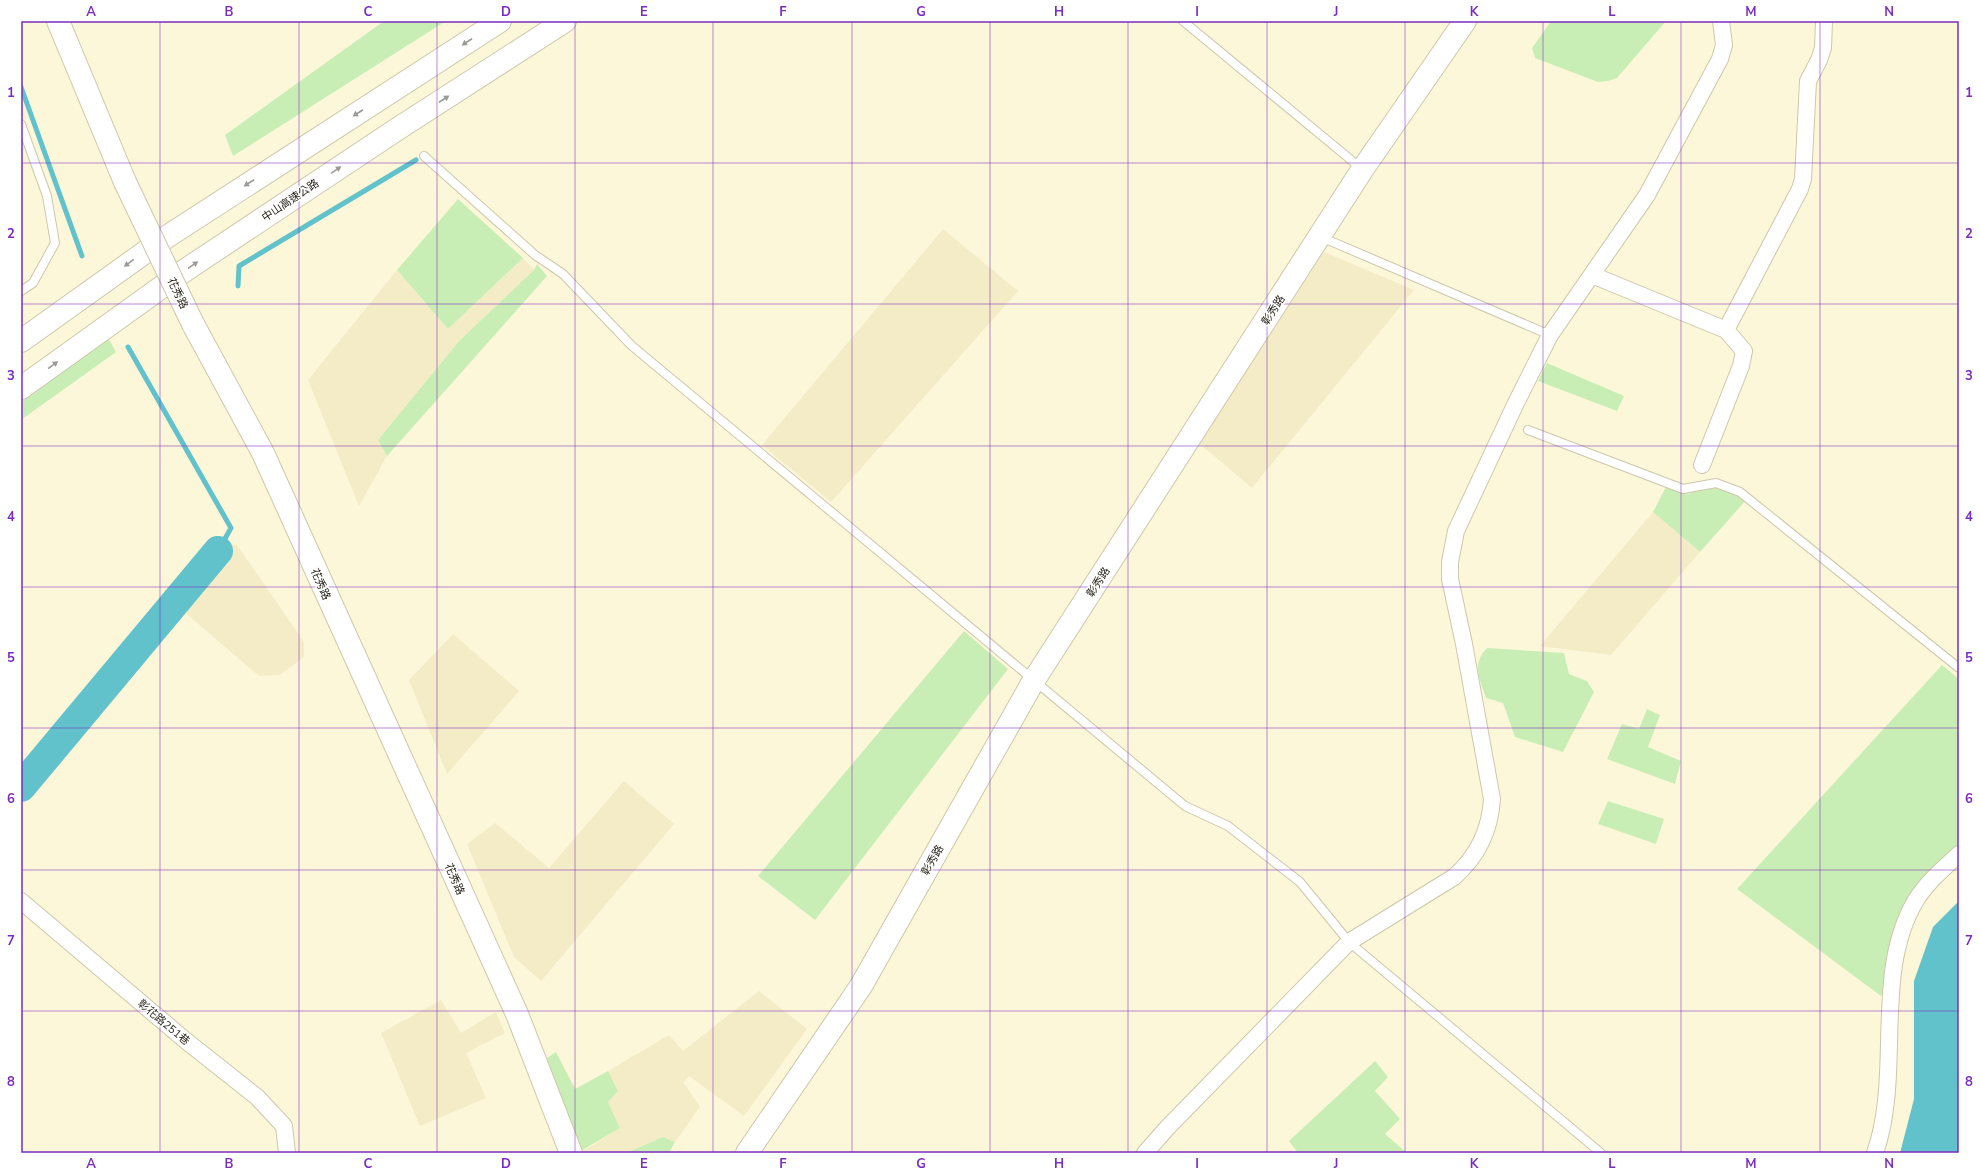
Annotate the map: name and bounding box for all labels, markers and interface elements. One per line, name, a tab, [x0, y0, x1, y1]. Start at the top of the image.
text: A	[86, 3, 96, 21]
text: B	[225, 3, 234, 21]
text: C	[364, 3, 373, 21]
text: D	[501, 3, 511, 21]
text: E	[640, 3, 648, 21]
text: F	[779, 3, 787, 21]
text: G	[916, 3, 926, 21]
text: H	[1054, 3, 1064, 21]
text: I	[1195, 3, 1199, 21]
text: J	[1333, 3, 1338, 21]
text: K	[1470, 3, 1479, 21]
text: L	[1608, 3, 1616, 21]
text: M	[1745, 3, 1757, 21]
text: N	[1884, 3, 1894, 21]
one-way arrow	[462, 38, 472, 46]
text: 1	[7, 84, 15, 102]
text: 1	[1965, 84, 1973, 102]
one-way arrow	[439, 95, 450, 103]
one-way arrow	[353, 109, 363, 117]
one-way arrow	[331, 166, 341, 174]
street label: 中山高速公路	[259, 176, 322, 225]
one-way arrow	[243, 180, 255, 187]
text: 2	[7, 225, 15, 243]
text: 2	[1965, 225, 1973, 243]
one-way arrow	[124, 259, 135, 267]
one-way arrow	[187, 261, 198, 269]
street label: 花秀路	[164, 275, 192, 311]
street label: 彰秀路	[1258, 292, 1289, 328]
one-way arrow	[47, 361, 58, 369]
text: 3	[7, 367, 15, 385]
text: 3	[1965, 367, 1973, 385]
text: 4	[7, 508, 15, 526]
text: 4	[1965, 508, 1973, 526]
street label: 彰秀路	[1083, 564, 1114, 600]
street label: 花秀路	[307, 566, 334, 602]
text: 5	[7, 649, 15, 667]
text: 5	[1965, 649, 1973, 667]
text: 6	[7, 790, 15, 808]
text: 6	[1965, 790, 1973, 808]
street label: 彰秀路	[918, 842, 947, 878]
street label: 花秀路	[441, 861, 468, 897]
text: 7	[7, 932, 15, 950]
text: 7	[1965, 932, 1973, 950]
street label: 彰花路251巷	[134, 996, 193, 1049]
text: 8	[7, 1073, 15, 1091]
text: 8	[1965, 1073, 1973, 1091]
text: A	[86, 1155, 96, 1173]
text: B	[225, 1155, 234, 1173]
text: C	[364, 1155, 373, 1173]
text: D	[501, 1155, 511, 1173]
text: E	[640, 1155, 648, 1173]
text: F	[779, 1155, 787, 1173]
text: G	[916, 1155, 926, 1173]
text: H	[1054, 1155, 1064, 1173]
text: I	[1195, 1155, 1199, 1173]
text: J	[1333, 1155, 1338, 1173]
text: K	[1470, 1155, 1479, 1173]
text: L	[1608, 1155, 1616, 1173]
text: M	[1745, 1155, 1757, 1173]
text: N	[1884, 1155, 1894, 1173]

